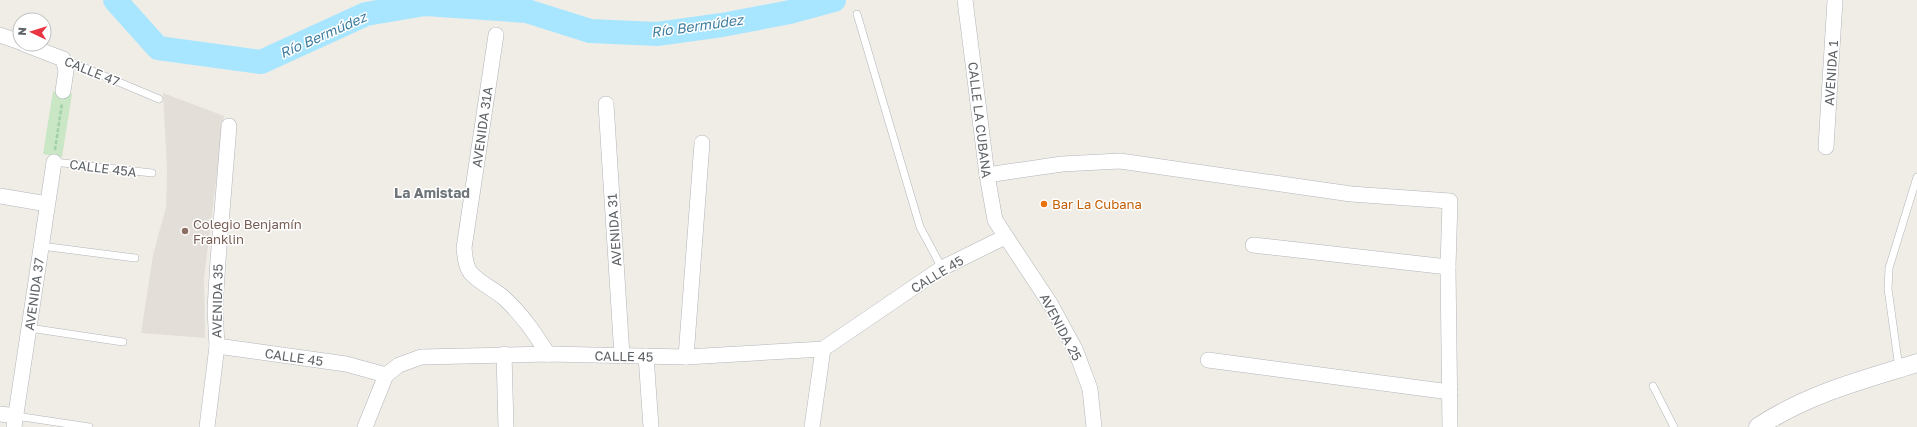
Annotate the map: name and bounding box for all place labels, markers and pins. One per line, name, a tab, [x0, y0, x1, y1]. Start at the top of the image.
place label: Bar La Cubana	[1052, 196, 1142, 212]
marker: Bar La Cubana	[1039, 199, 1049, 209]
place label: Colegio Benjamín Franklin	[193, 216, 302, 247]
marker: Colegio Benjamín Franklin	[180, 226, 190, 236]

